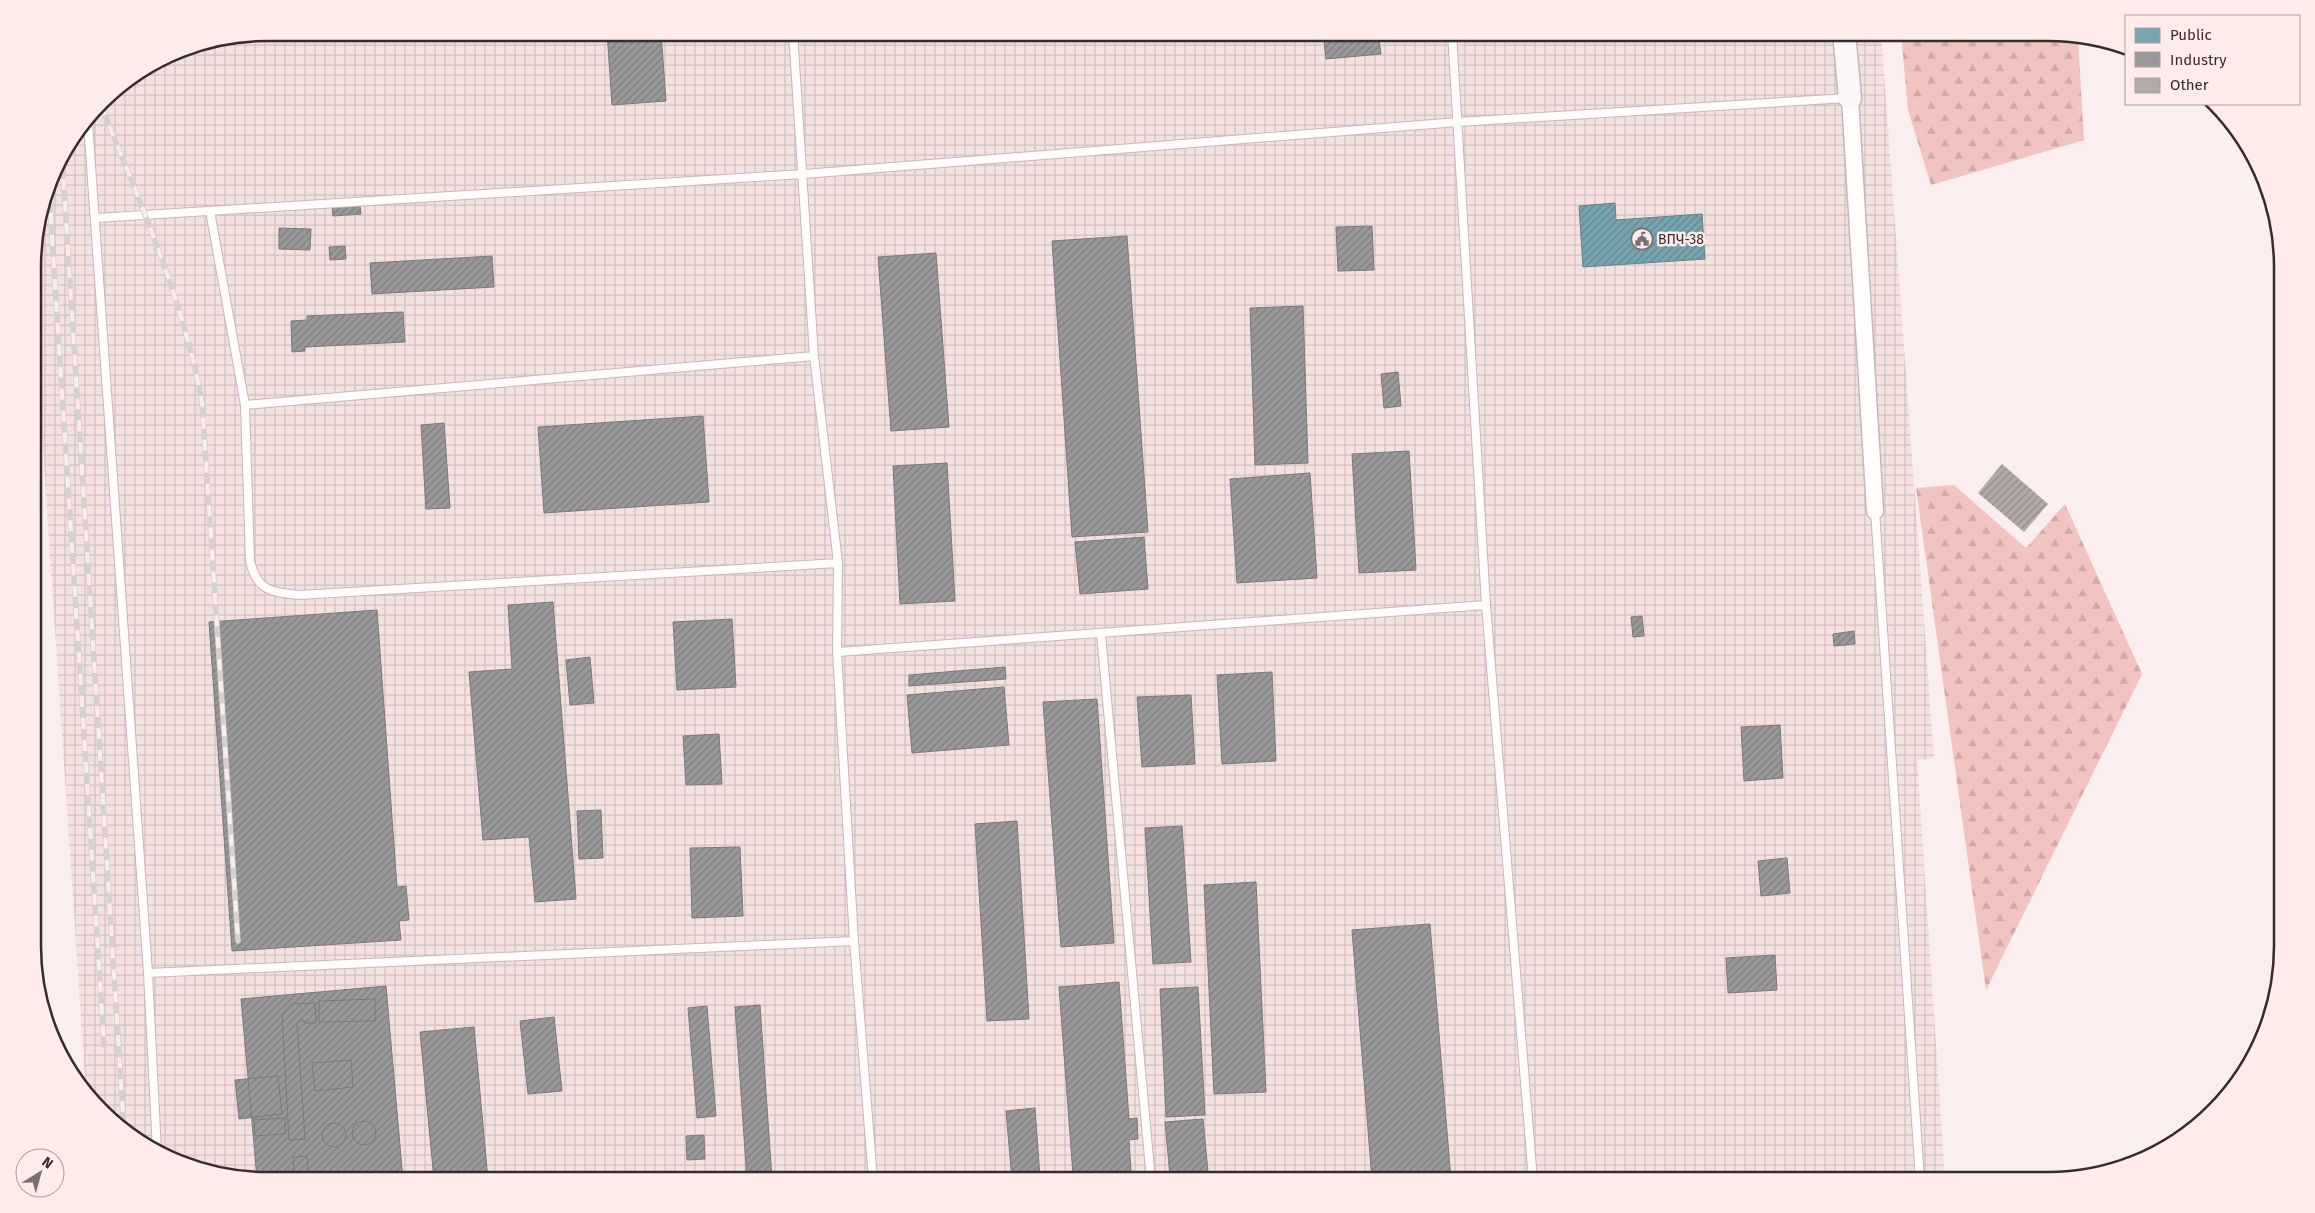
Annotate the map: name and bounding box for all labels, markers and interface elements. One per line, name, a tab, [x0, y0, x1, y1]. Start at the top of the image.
legend	[2125, 15, 2300, 105]
text: Public	[2170, 26, 2212, 44]
text: Industry	[2170, 51, 2227, 69]
text: Other	[2170, 76, 2209, 94]
public building icon: ВПЧ-38	[1630, 227, 1654, 251]
place label: ВПЧ-38	[1658, 231, 1704, 248]
north arrow	[15, 1148, 65, 1198]
text: N	[39, 1153, 56, 1173]

